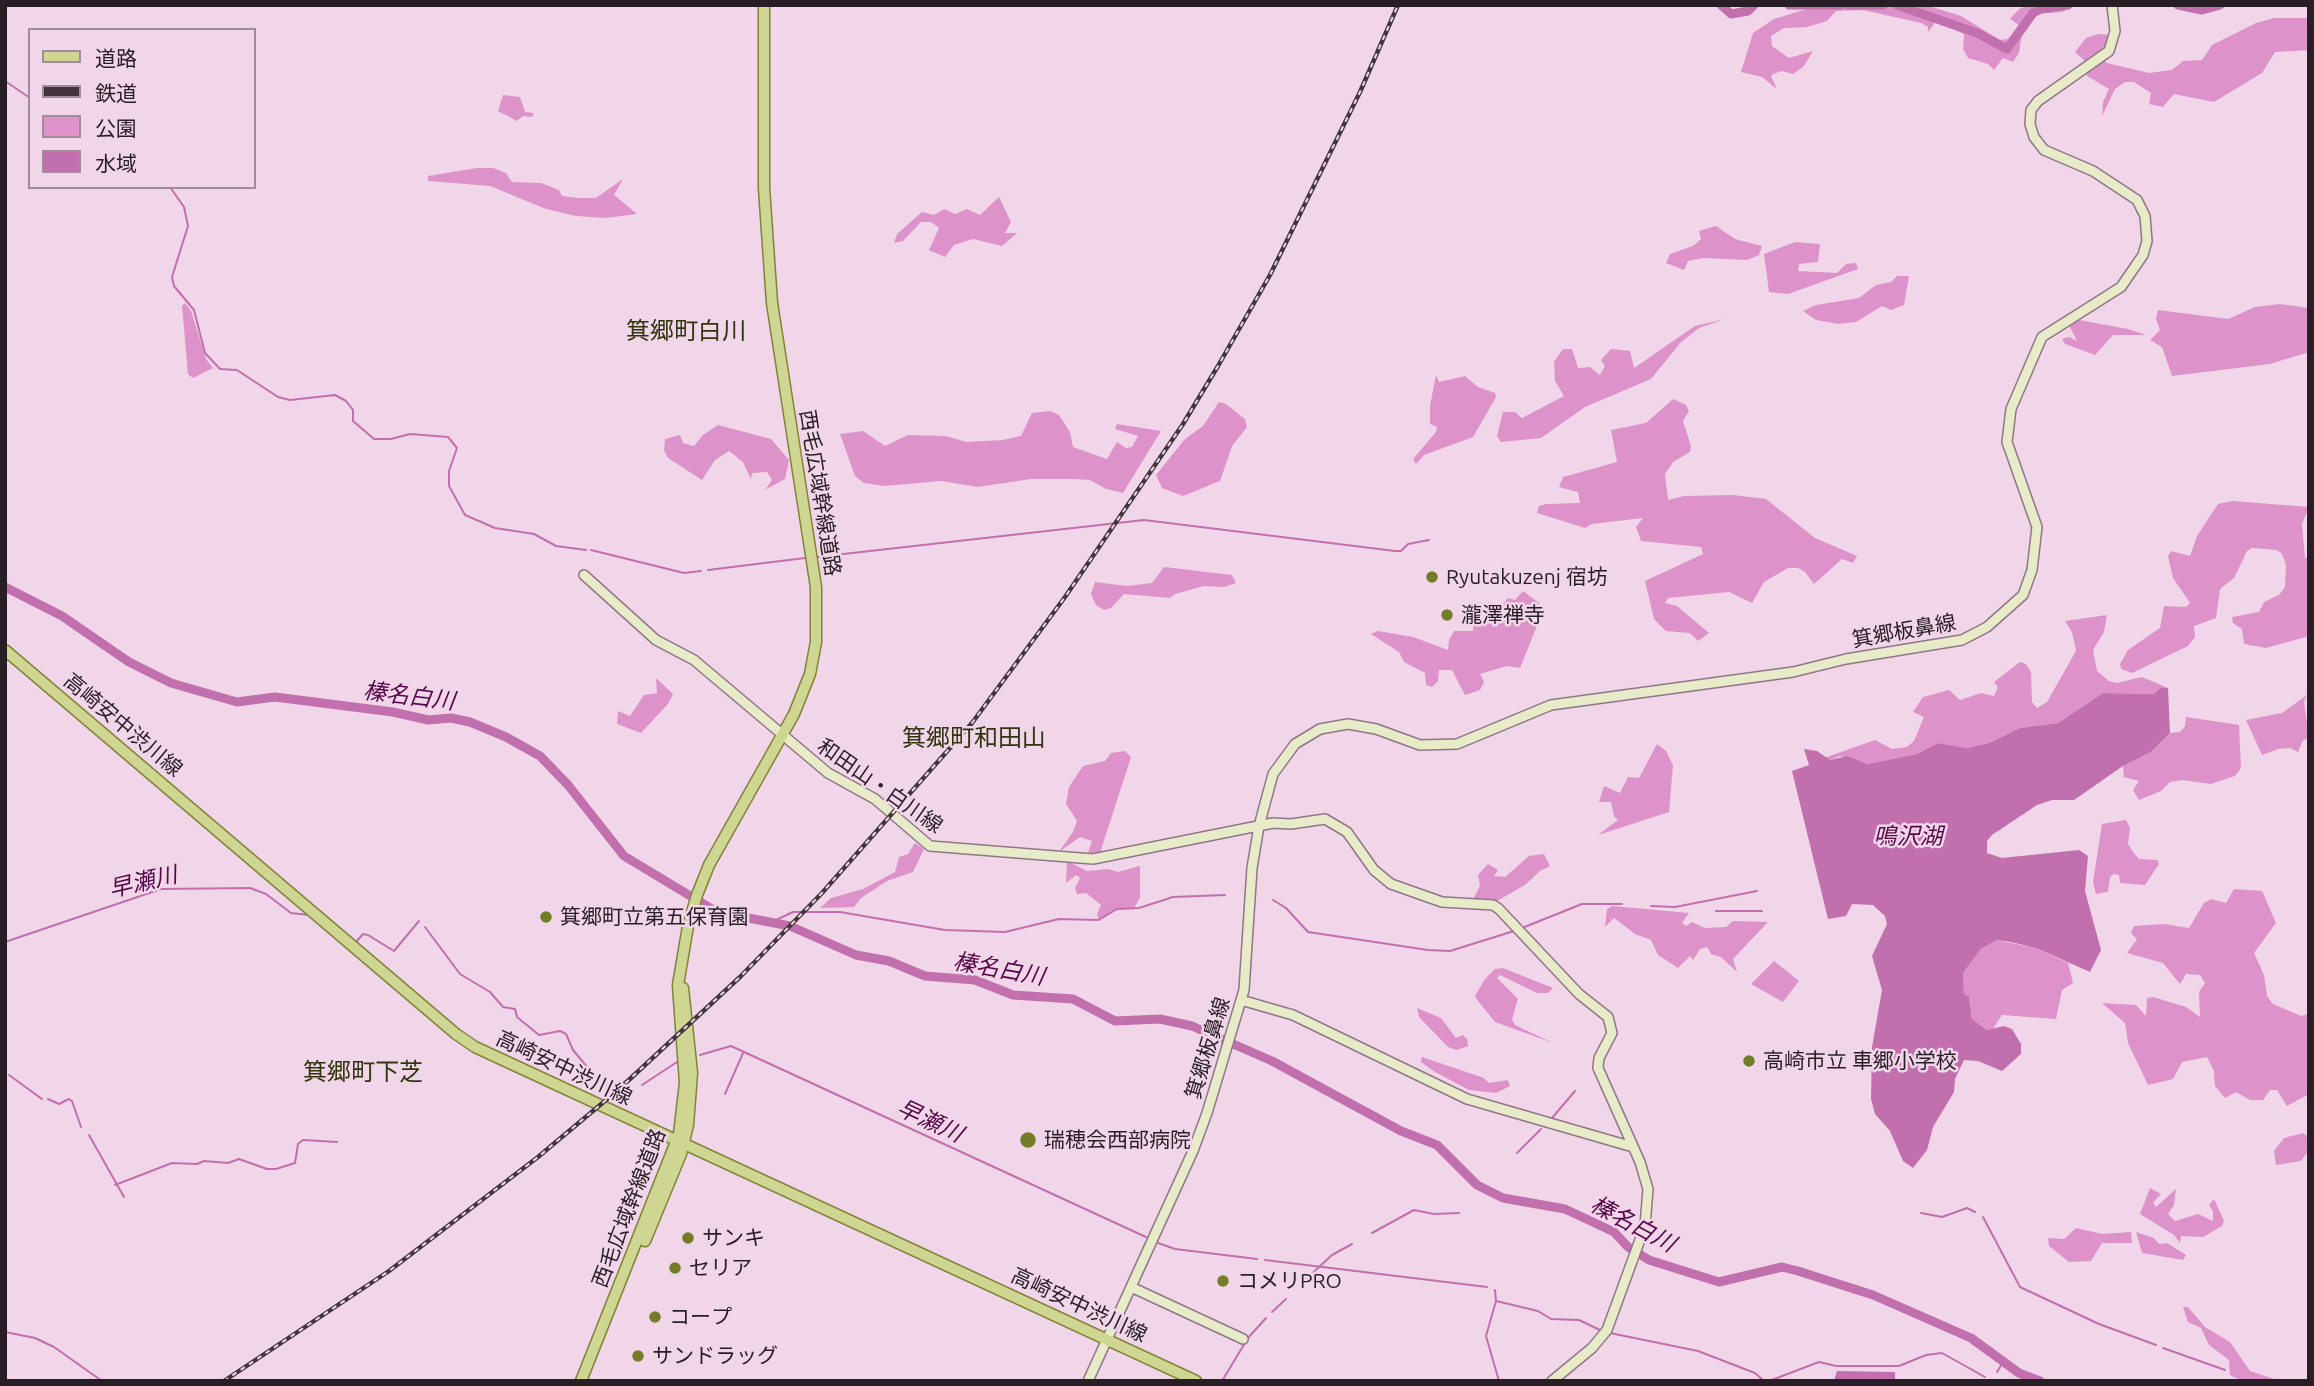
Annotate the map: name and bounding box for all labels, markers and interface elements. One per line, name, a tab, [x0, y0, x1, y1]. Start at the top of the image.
legend	[28, 28, 256, 189]
text: 道路	[95, 46, 137, 70]
text: 鉄道	[95, 81, 137, 105]
text: 公園	[95, 116, 137, 140]
text: 水域	[95, 151, 137, 175]
district label: 箕郷町白川	[626, 317, 746, 345]
street label: 西毛広域幹線道路	[794, 408, 846, 578]
place label: Ryutakuzenj 宿坊	[1446, 564, 1608, 590]
marker: Ryutakuzenj 宿坊	[1424, 569, 1440, 585]
place label: 瀧澤禅寺	[1461, 602, 1545, 628]
marker: 瀧澤禅寺	[1439, 607, 1455, 623]
street label: 箕郷板鼻線	[1850, 609, 1958, 653]
street label: 高崎安中渋川線	[59, 668, 187, 782]
water label: 榛名白川	[362, 677, 456, 715]
district label: 箕郷町和田山	[902, 724, 1046, 752]
street label: 和田山・白川線	[813, 734, 947, 838]
water label: 鳴沢湖	[1874, 822, 1942, 850]
water label: 早瀬川	[106, 861, 180, 903]
place label: 箕郷町立第五保育園	[560, 904, 749, 930]
marker: 箕郷町立第五保育園	[538, 909, 554, 925]
water label: 榛名白川	[951, 947, 1047, 991]
street label: 箕郷板鼻線	[1181, 994, 1235, 1102]
street label: 高崎安中渋川線	[492, 1026, 636, 1110]
place label: 高崎市立 車郷小学校	[1763, 1048, 1957, 1074]
marker: 高崎市立 車郷小学校	[1741, 1053, 1757, 1069]
district label: 箕郷町下芝	[303, 1058, 423, 1086]
water label: 早瀬川	[893, 1094, 967, 1148]
street label: 西毛広域幹線道路	[587, 1125, 671, 1291]
place label: 瑞穂会西部病院	[1044, 1127, 1191, 1153]
marker: 瑞穂会西部病院	[1018, 1130, 1038, 1150]
water label: 榛名白川	[1586, 1190, 1680, 1258]
place label: サンキ	[702, 1225, 765, 1251]
marker: サンキ	[680, 1230, 696, 1246]
place label: セリア	[689, 1255, 752, 1281]
marker: セリア	[667, 1260, 683, 1276]
street label: 高崎安中渋川線	[1007, 1263, 1151, 1347]
place label: コメリPRO	[1237, 1268, 1342, 1294]
marker: コメリPRO	[1215, 1273, 1231, 1289]
place label: コープ	[669, 1304, 732, 1330]
marker: コープ	[647, 1309, 663, 1325]
place label: サンドラッグ	[652, 1343, 778, 1369]
marker: サンドラッグ	[630, 1348, 646, 1364]

